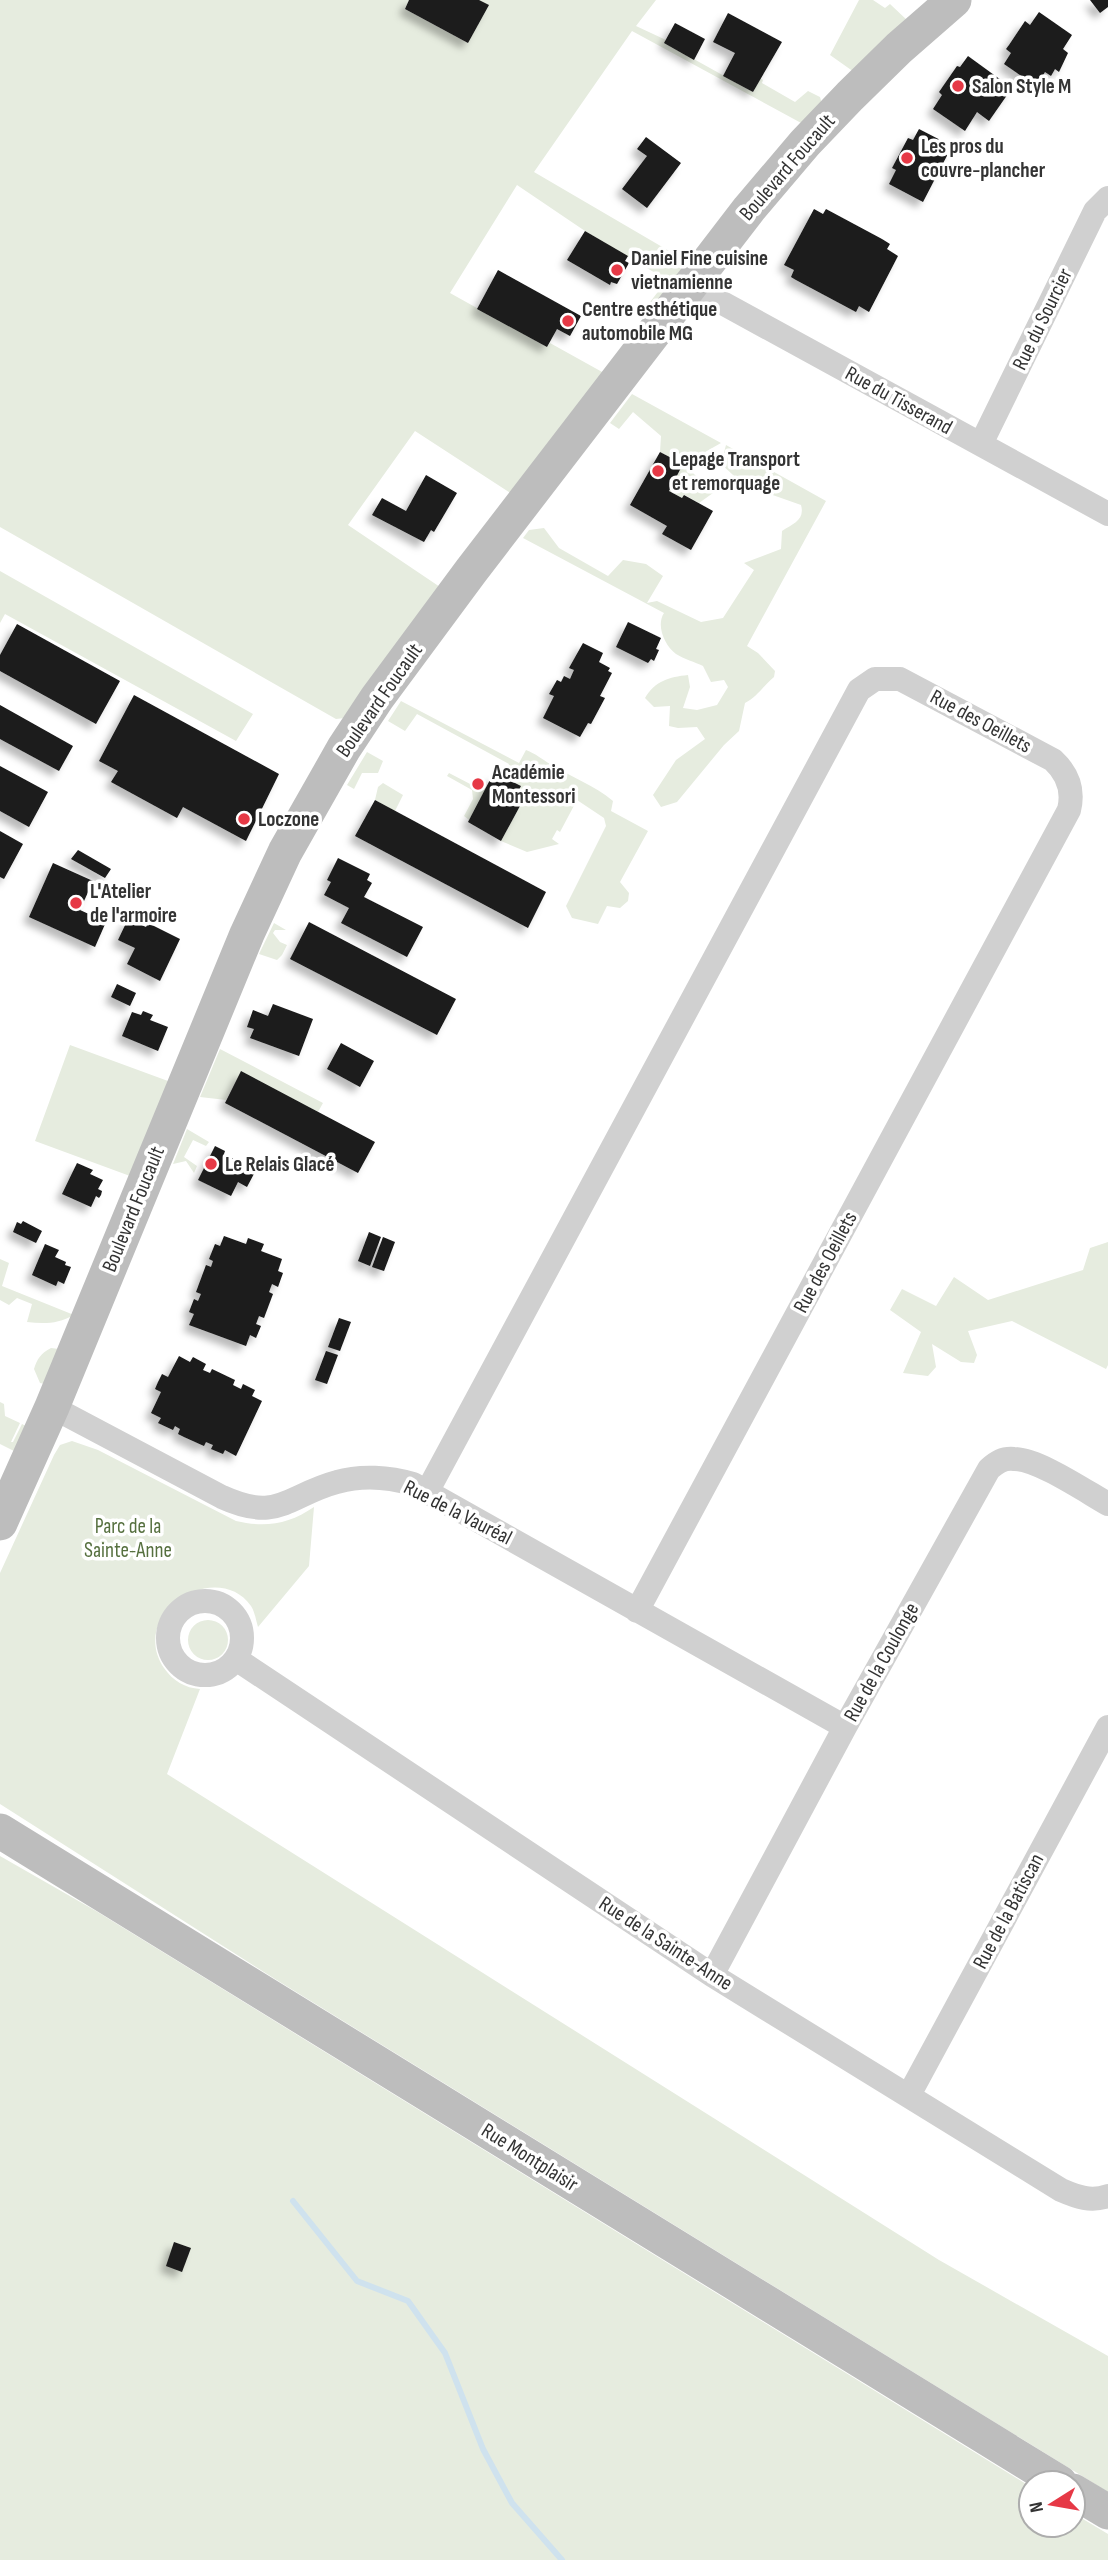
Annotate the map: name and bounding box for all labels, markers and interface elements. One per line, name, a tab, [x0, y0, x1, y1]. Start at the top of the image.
place label: Salon Style M	[972, 74, 1071, 99]
marker: Salon Style M	[950, 78, 966, 94]
street label: Boulevard Foucault	[734, 109, 841, 226]
place label: Les pros du couvre-plancher	[921, 134, 1046, 183]
marker: Les pros du couvre-plancher	[899, 150, 915, 166]
place label: Daniel Fine cuisine vietnamienne	[631, 246, 768, 295]
marker: Daniel Fine cuisine vietnamienne	[609, 262, 625, 278]
street label: Rue du Sourcier	[1007, 264, 1078, 374]
place label: Centre esthétique automobile MG	[582, 297, 717, 346]
marker: Centre esthétique automobile MG	[560, 313, 576, 329]
street label: Rue du Tisserand	[841, 361, 957, 440]
place label: Lepage Transport et remorquage	[672, 447, 800, 496]
marker: Lepage Transport et remorquage	[650, 463, 666, 479]
street label: Boulevard Foucault	[331, 639, 428, 762]
street label: Rue des Oeillets	[926, 684, 1036, 759]
place label: Académie Montessori	[491, 760, 576, 809]
marker: Académie Montessori	[470, 776, 486, 792]
place label: Loczone	[258, 807, 319, 832]
marker: Loczone	[236, 811, 252, 827]
place label: L'Atelier de l'armoire	[90, 879, 177, 928]
marker: L'Atelier de l'armoire	[68, 895, 84, 911]
street label: Boulevard Foucault	[97, 1143, 170, 1276]
place label: Le Relais Glacé	[225, 1152, 335, 1177]
marker: Le Relais Glacé	[203, 1156, 219, 1172]
street label: Rue des Oeillets	[788, 1207, 863, 1317]
street label: Rue de la Vauréal	[400, 1475, 516, 1550]
park label: Parc de la Sainte-Anne	[84, 1514, 172, 1563]
street label: Rue de la Coulonge	[839, 1598, 924, 1726]
street label: Rue de la Batiscan	[968, 1849, 1049, 1973]
street label: Rue de la Sainte-Anne	[594, 1891, 737, 1996]
street label: Rue Montplaisir	[477, 2118, 583, 2197]
north arrow	[1017, 2469, 1087, 2539]
text: N	[1025, 2500, 1049, 2514]

